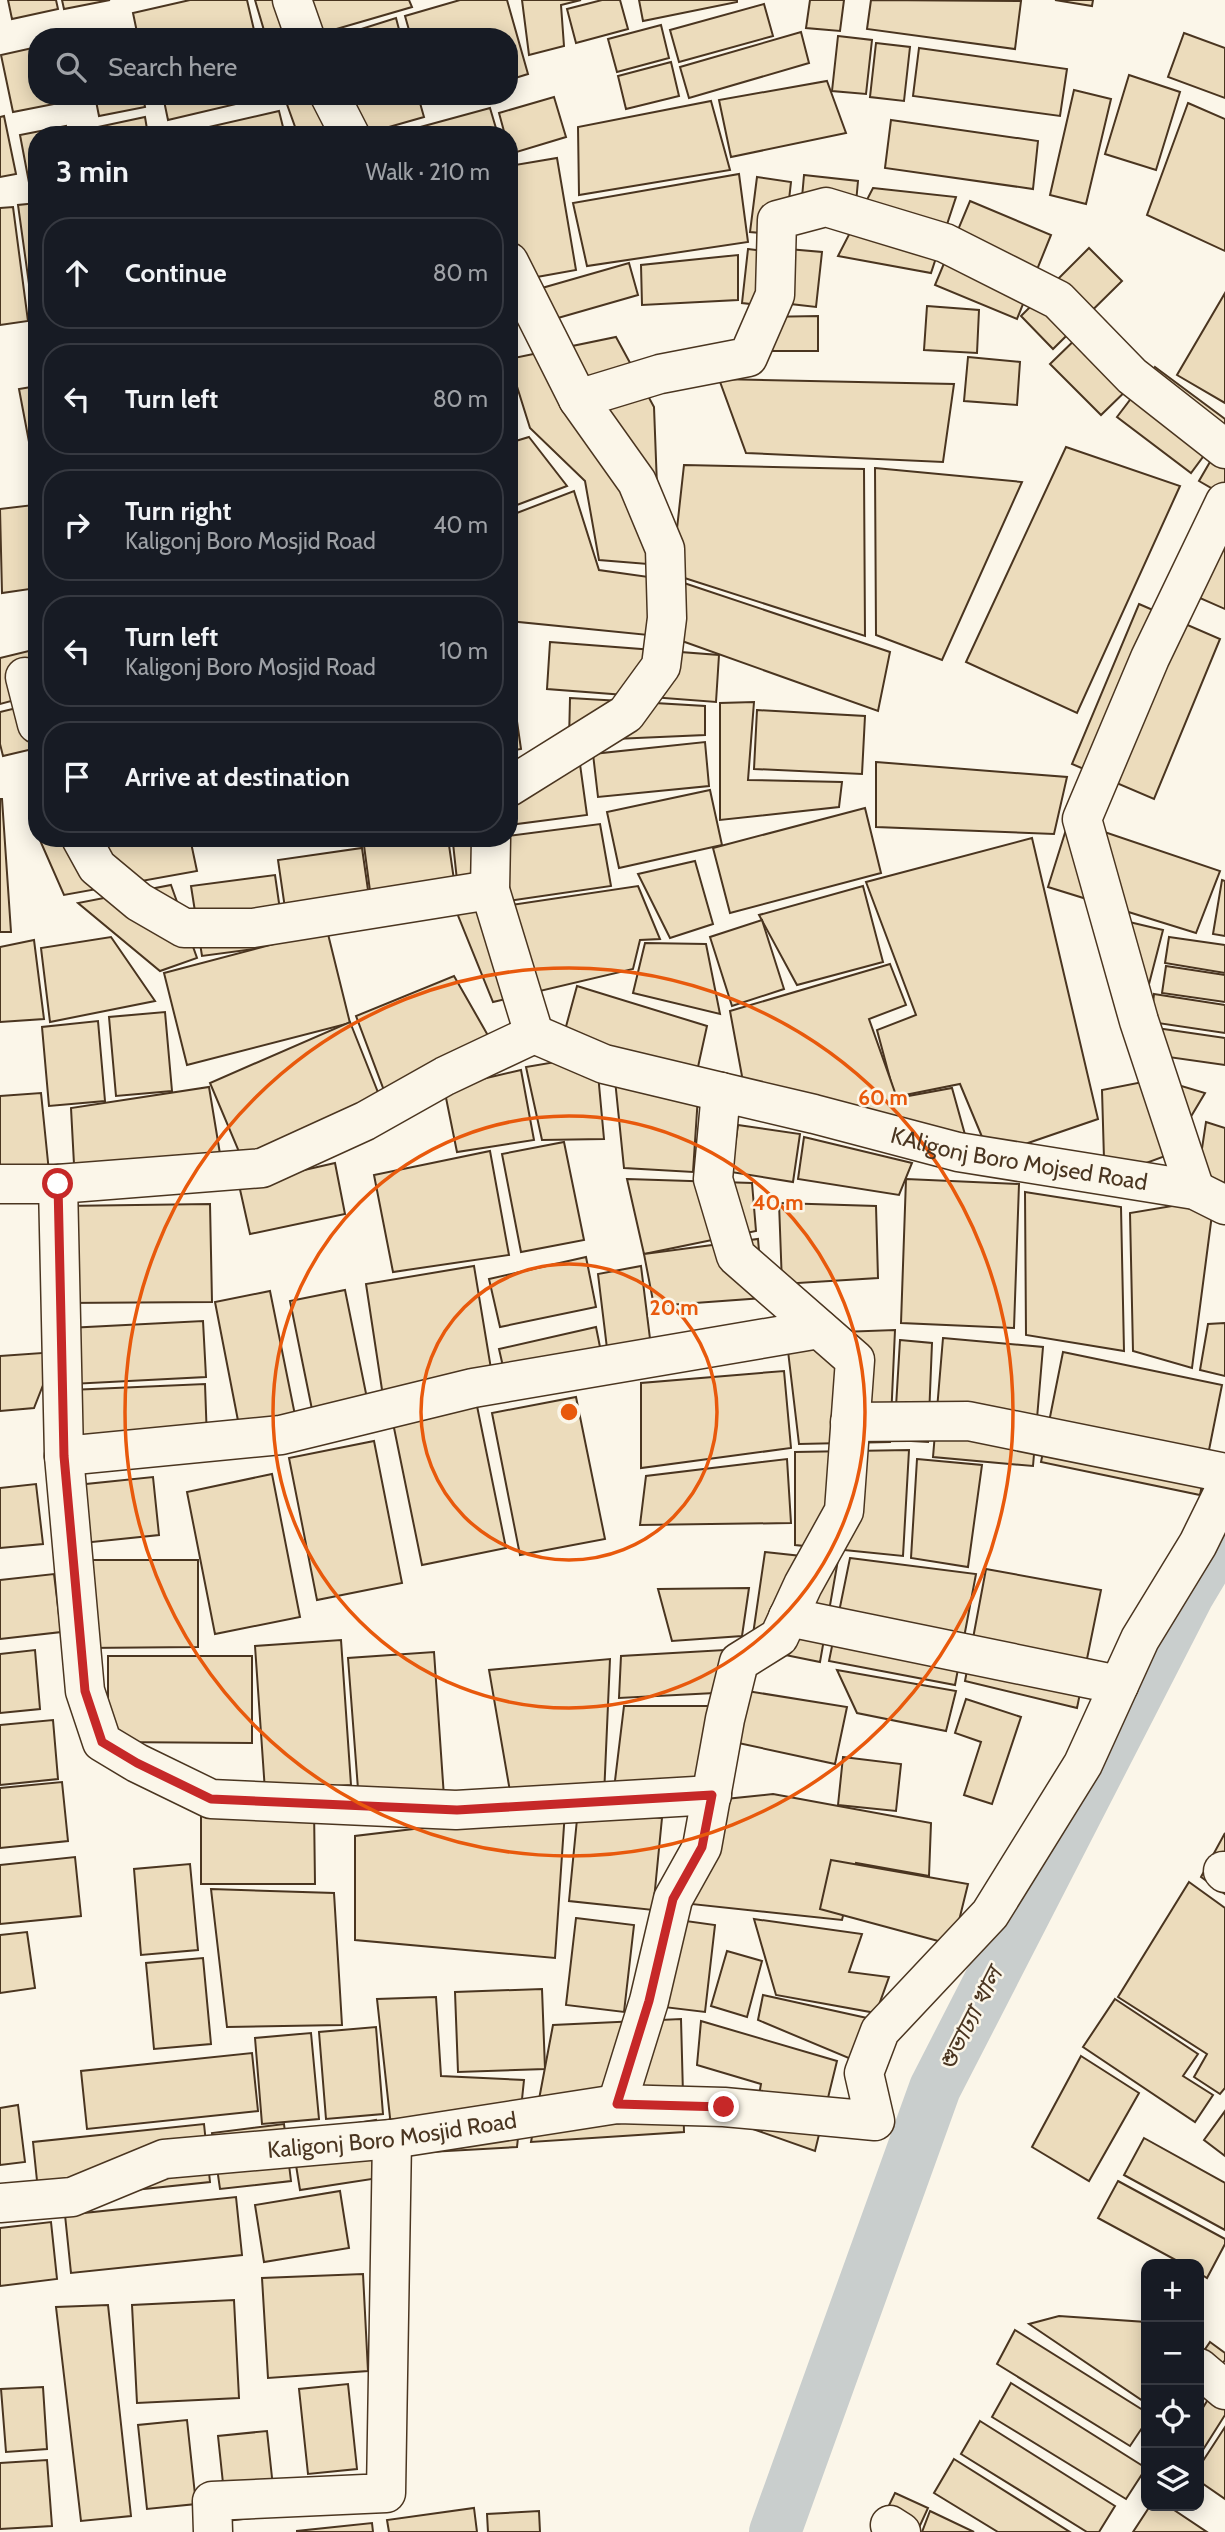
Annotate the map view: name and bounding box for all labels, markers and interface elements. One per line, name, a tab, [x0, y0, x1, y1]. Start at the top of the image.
search box	[28, 28, 518, 105]
icon: search	[52, 48, 90, 86]
text: Search here	[108, 51, 237, 83]
text: 3 min	[56, 153, 129, 190]
text: Walk · 210 m	[366, 158, 490, 186]
icon: ahead	[58, 254, 96, 292]
text: Continue	[125, 257, 227, 289]
text: 80 m	[433, 259, 488, 287]
icon: left	[58, 380, 96, 418]
text: Turn left	[125, 383, 218, 415]
text: 80 m	[433, 385, 488, 413]
text: Turn right	[125, 495, 231, 527]
icon: right	[58, 506, 96, 544]
text: 40 m	[433, 511, 488, 539]
text: Kaligonj Boro Mosjid Road	[125, 527, 376, 555]
text: Turn left	[125, 621, 218, 653]
icon: left	[58, 632, 96, 670]
text: 10 m	[439, 637, 488, 665]
text: Kaligonj Boro Mosjid Road	[125, 653, 376, 681]
icon: arrive	[58, 758, 96, 796]
text: Arrive at destination	[125, 761, 350, 793]
text: 60 m	[858, 1085, 908, 1110]
street label: KAligonj Boro Mojsed Road	[888, 1121, 1150, 1196]
route start	[42, 1168, 73, 1199]
text: 40 m	[753, 1190, 803, 1215]
text: 20 m	[650, 1295, 698, 1320]
centre of rings	[557, 1400, 581, 1424]
water label: শুভাঢ্যা খাল	[932, 1959, 1010, 2076]
route end	[708, 2091, 739, 2122]
street label: Kaligonj Boro Mosjid Road	[266, 2106, 518, 2164]
map controls	[1141, 2259, 1204, 2511]
button: +	[1141, 2259, 1204, 2322]
button: −	[1141, 2322, 1204, 2385]
button: locate	[1141, 2385, 1204, 2448]
button: layers	[1141, 2448, 1204, 2511]

